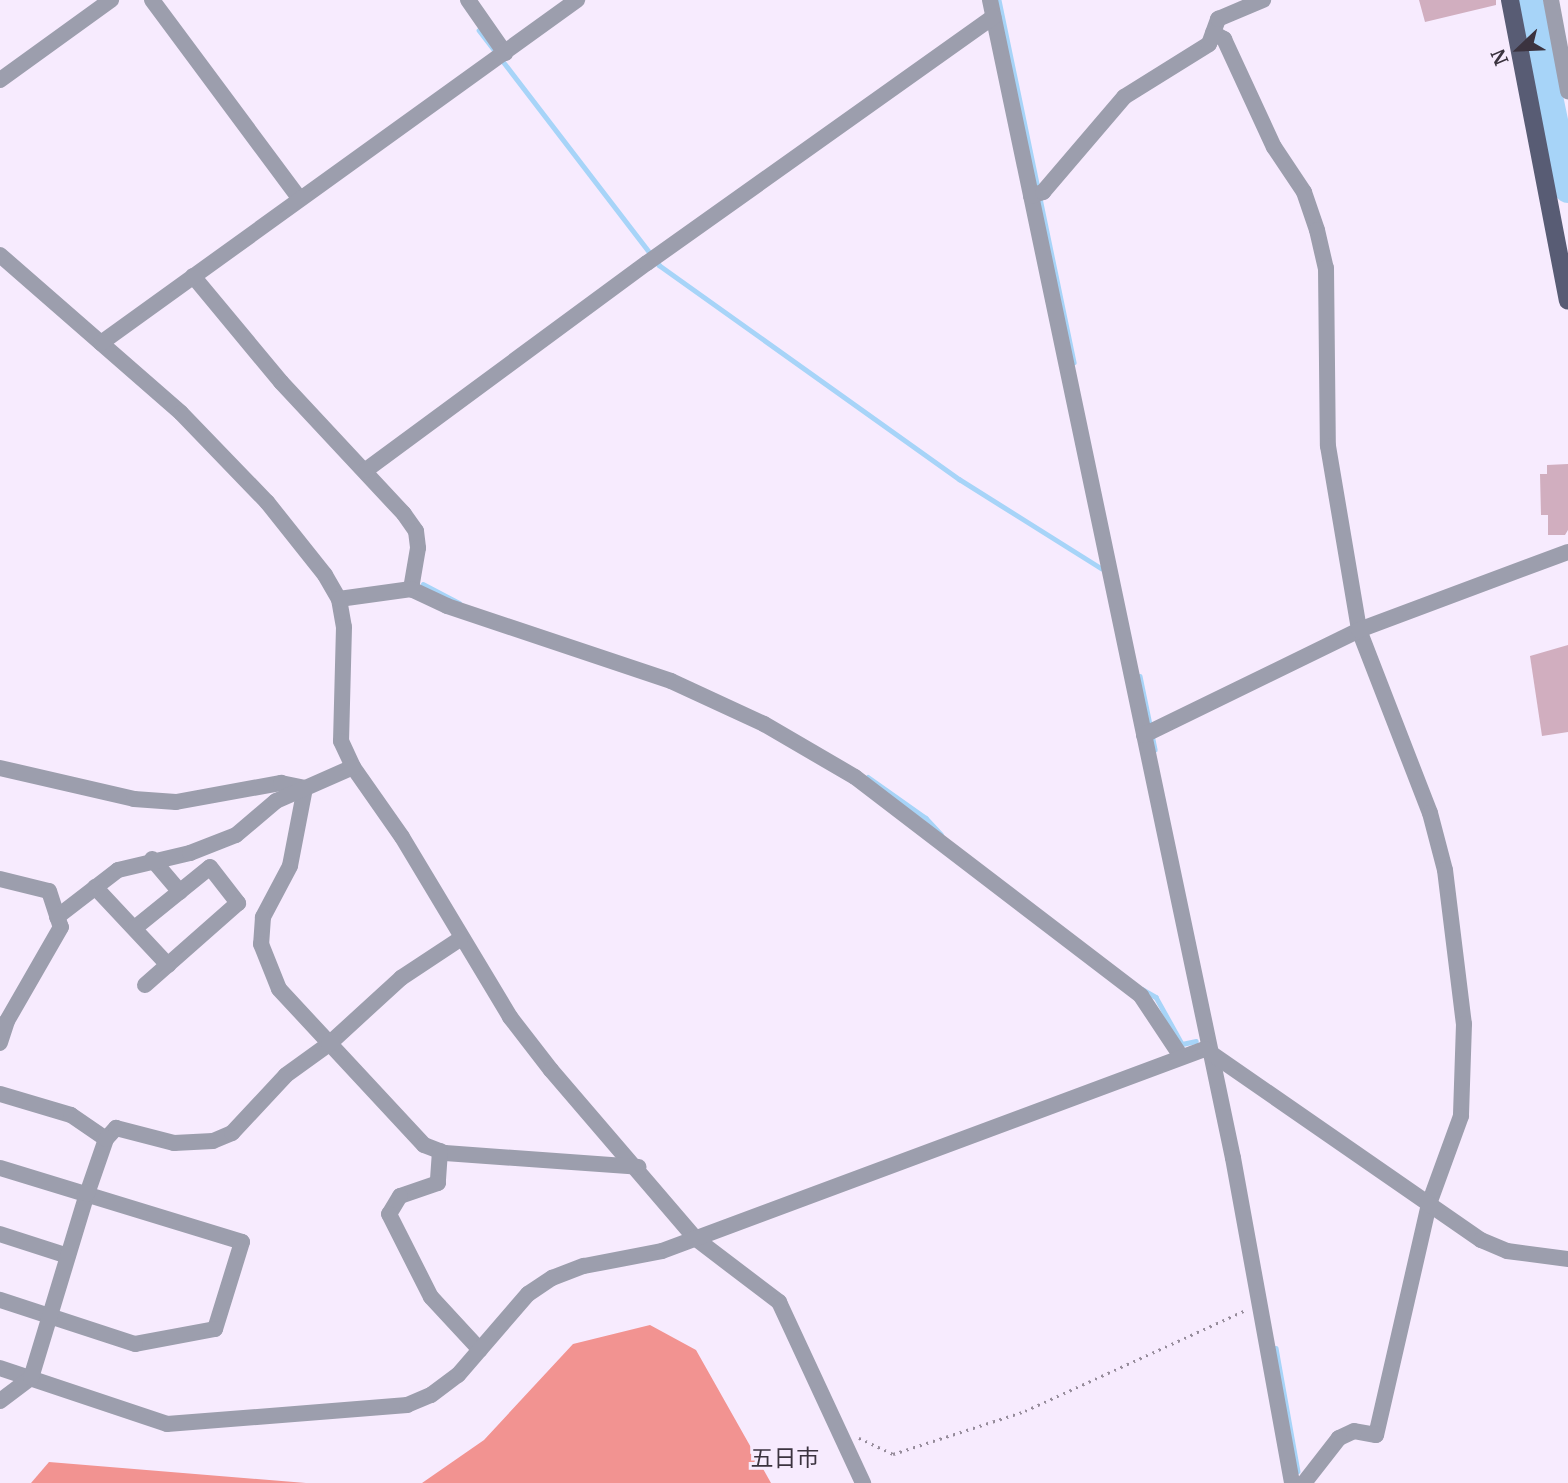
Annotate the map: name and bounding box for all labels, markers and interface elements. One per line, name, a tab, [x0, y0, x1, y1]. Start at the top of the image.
north arrow	[1484, 14, 1554, 84]
text: N	[1486, 46, 1514, 69]
district label: 五日市	[751, 1444, 819, 1472]

